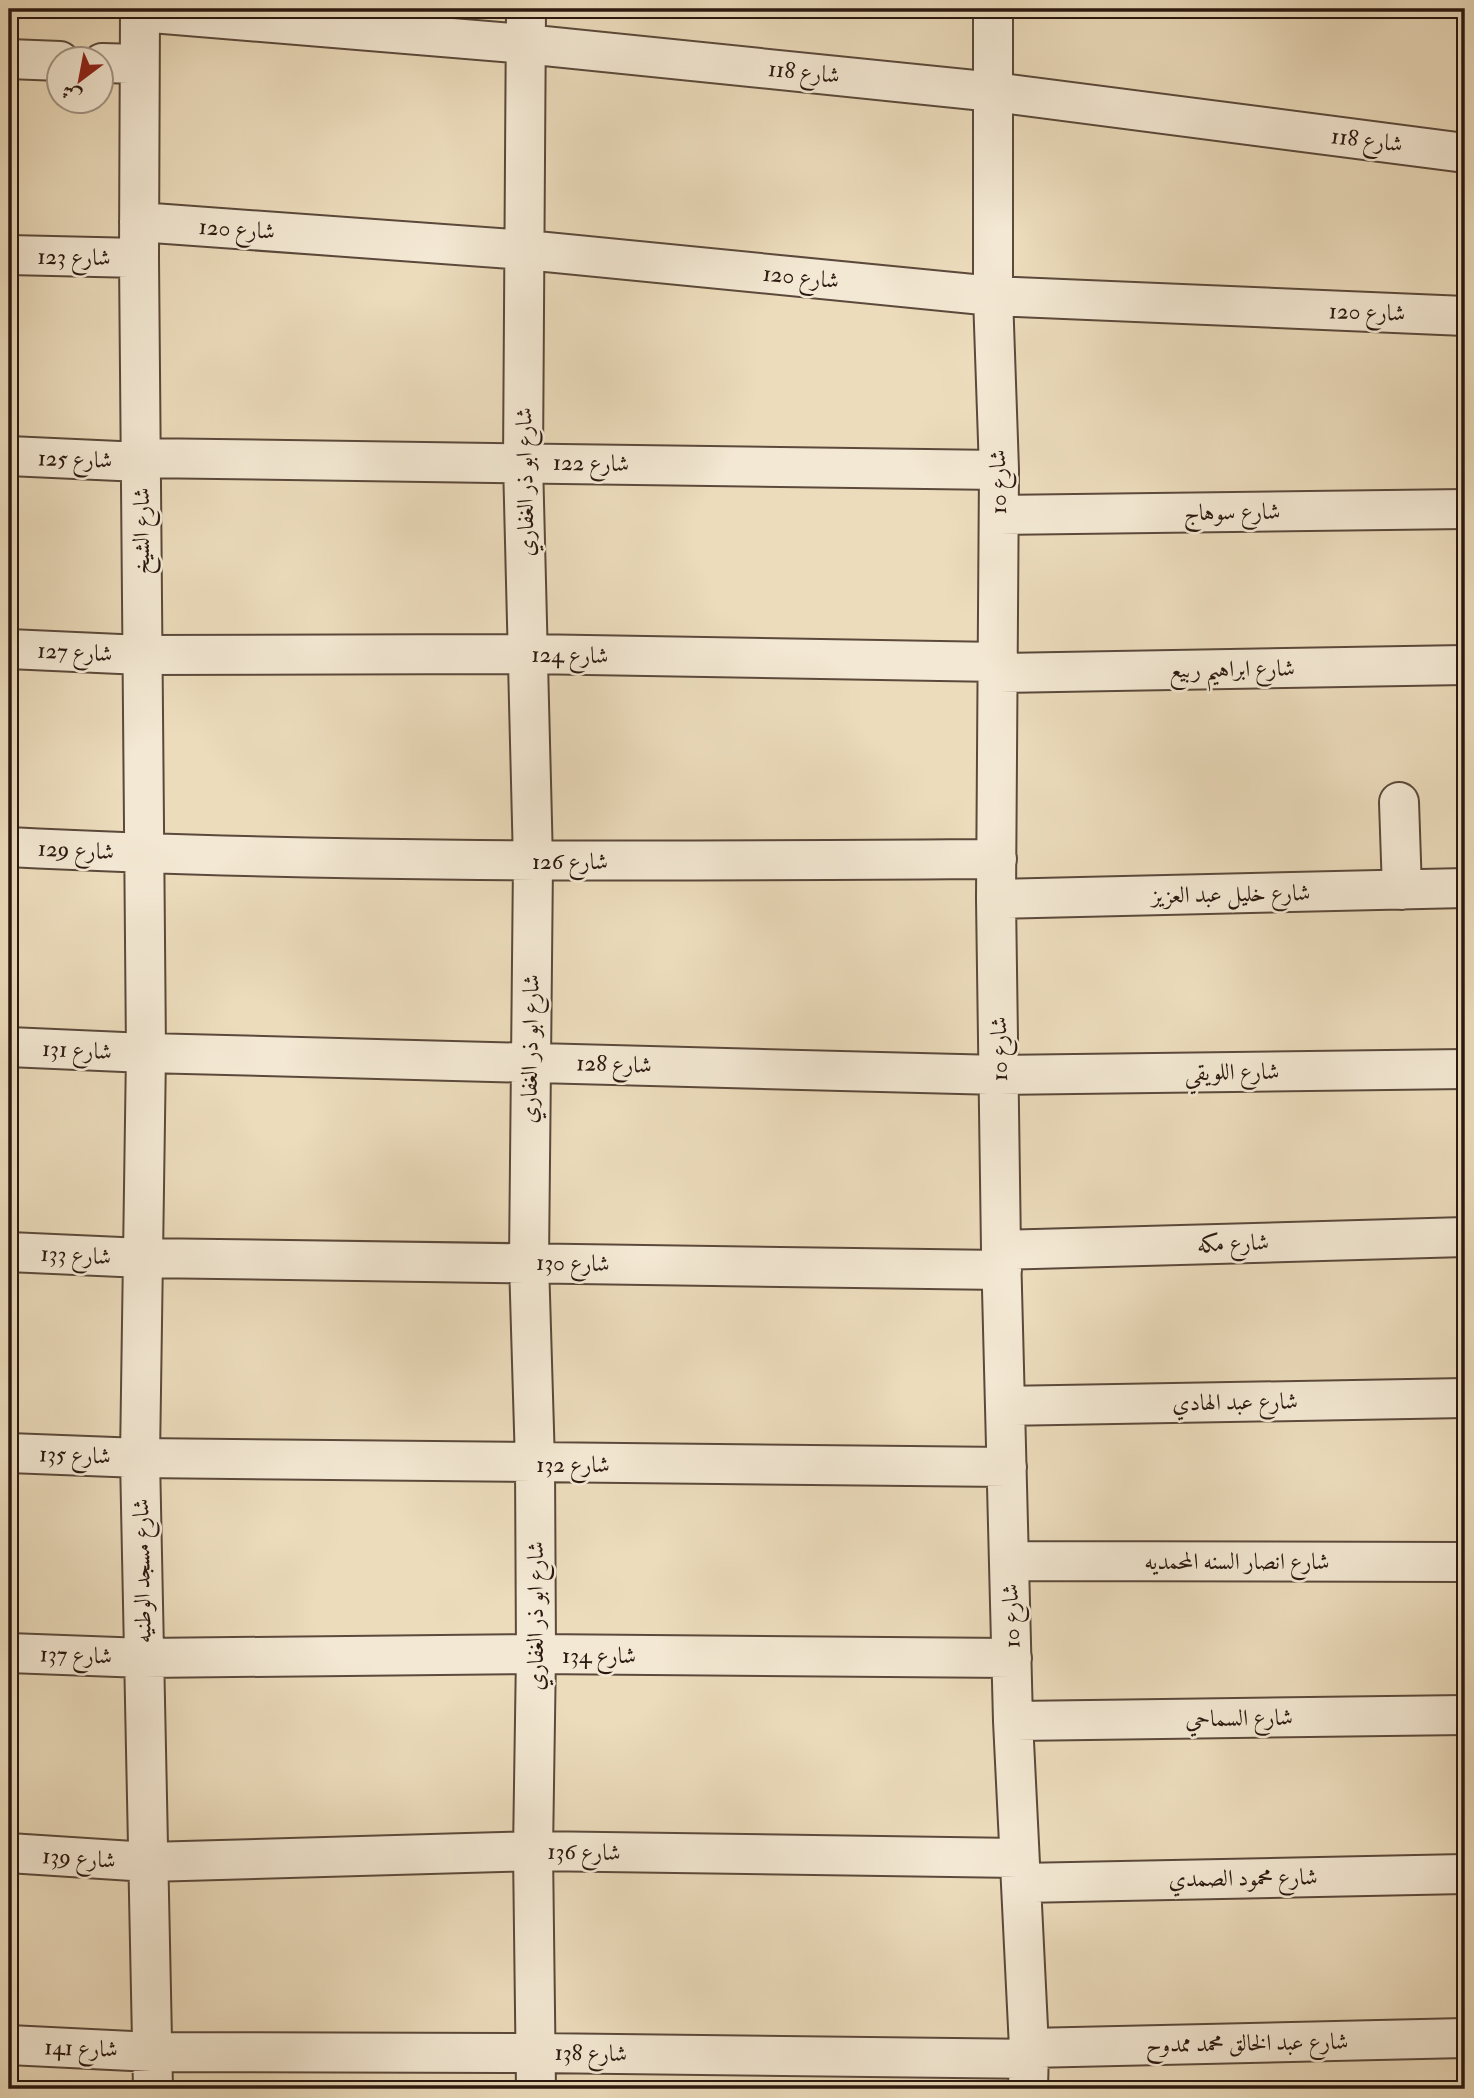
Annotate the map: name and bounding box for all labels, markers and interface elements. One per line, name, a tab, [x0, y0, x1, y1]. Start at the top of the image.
north arrow	[46, 46, 116, 116]
street label: شارع 118	[766, 54, 841, 95]
text: ش	[57, 78, 86, 109]
street label: شارع 118	[1329, 121, 1404, 164]
street label: شارع 120	[198, 212, 276, 251]
street label: شارع 123	[37, 242, 111, 277]
street label: شارع 120	[761, 259, 841, 300]
street label: شارع 120	[1328, 296, 1406, 333]
street label: شارع ابو ذر الغفاري	[509, 407, 546, 557]
street label: شارع 125	[37, 443, 113, 480]
street label: شارع 122	[553, 448, 629, 483]
street label: شارع 10	[983, 449, 1018, 515]
street label: شارع الشيخ	[127, 487, 162, 575]
street label: شارع سوهاج	[1183, 497, 1281, 533]
street label: شارع 127	[36, 636, 113, 673]
street label: شارع 124	[531, 640, 609, 675]
street label: شارع ابراهيم ربيع	[1169, 653, 1295, 693]
street label: شارع 129	[37, 834, 115, 871]
street label: شارع 126	[532, 847, 608, 881]
street label: شارع خليل عبد العزيز	[1149, 878, 1311, 915]
street label: شارع ابو ذر الغفاري	[514, 974, 551, 1124]
street label: شارع 10	[984, 1016, 1019, 1082]
street label: شارع 131	[41, 1034, 113, 1071]
street label: شارع 128	[576, 1048, 652, 1085]
street label: شارع اللويقي	[1184, 1057, 1280, 1095]
street label: شارع مكه	[1196, 1227, 1270, 1264]
street label: شارع 133	[40, 1239, 112, 1276]
street label: شارع 130	[536, 1248, 610, 1283]
street label: شارع عبد الهادي	[1172, 1386, 1298, 1423]
street label: شارع 135	[38, 1439, 111, 1476]
street label: شارع 132	[536, 1450, 610, 1484]
street label: شارع مسجد الوطنيه	[126, 1498, 163, 1644]
street label: شارع ابو ذر الغفاري	[521, 1541, 555, 1691]
street label: شارع انصار السنه المحمديه	[1144, 1547, 1330, 1581]
street label: شارع 10	[995, 1583, 1032, 1649]
street label: شارع 137	[39, 1639, 113, 1676]
street label: شارع 134	[562, 1641, 636, 1675]
street label: شارع السماحي	[1185, 1703, 1293, 1738]
street label: شارع 136	[547, 1837, 621, 1872]
street label: شارع 139	[41, 1841, 117, 1880]
street label: شارع محمود الصمدي	[1168, 1862, 1318, 1899]
street label: شارع عبد الخالق محمد ممدوح	[1145, 2027, 1349, 2065]
street label: شارع 141	[44, 2032, 118, 2069]
street label: شارع 138	[554, 2038, 628, 2073]

